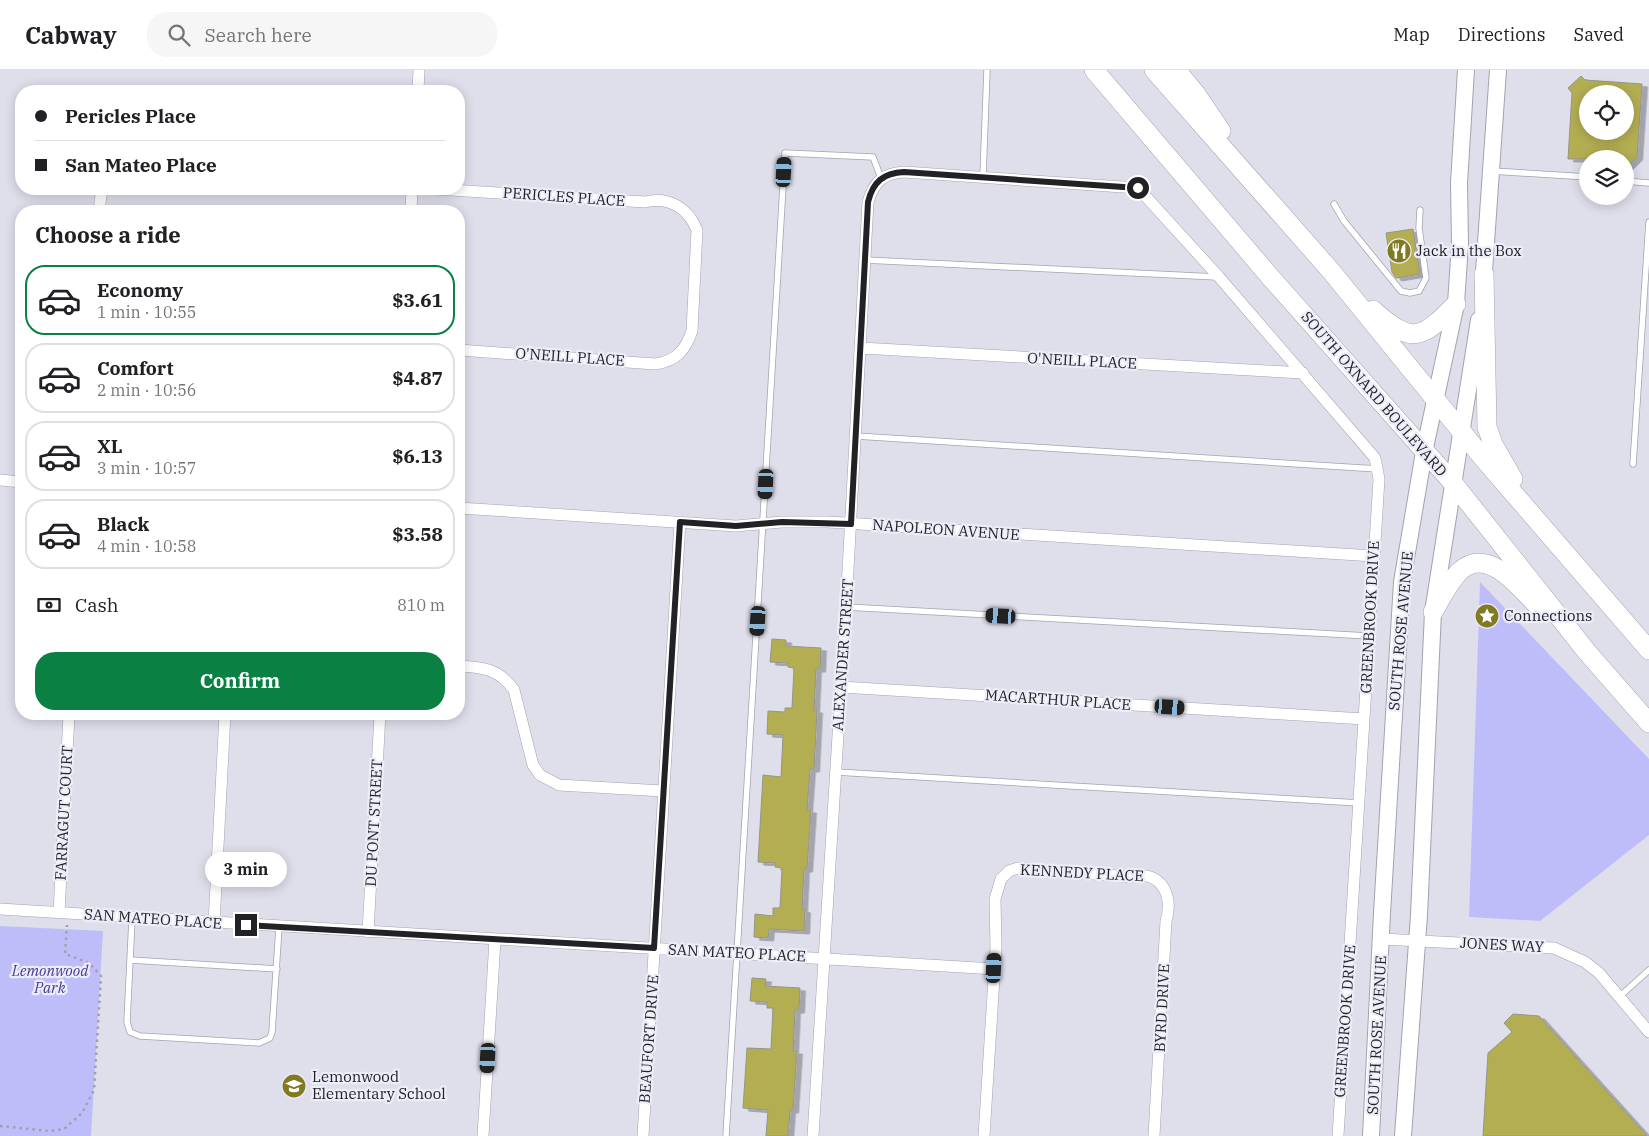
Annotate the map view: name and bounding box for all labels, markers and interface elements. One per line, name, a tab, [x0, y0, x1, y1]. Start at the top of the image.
search box	[147, 12, 497, 57]
text: Cabway	[25, 19, 117, 51]
icon: search	[165, 21, 193, 49]
text: Search here	[205, 23, 312, 47]
text: Map	[1393, 23, 1430, 46]
text: Directions	[1458, 23, 1546, 46]
text: Saved	[1574, 23, 1624, 46]
map controls	[1579, 85, 1634, 205]
button: locate	[1579, 85, 1634, 140]
text: Pericles Place	[65, 104, 196, 128]
button: layers	[1579, 150, 1634, 205]
text: San Mateo Place	[65, 153, 217, 177]
car	[775, 157, 792, 187]
route start	[1127, 177, 1149, 199]
street label: PERICLES PLACE	[502, 183, 626, 210]
text: Choose a ride	[35, 220, 181, 249]
restaurant icon: Jack in the Box	[1386, 238, 1412, 264]
place label: Jack in the Box	[1416, 241, 1522, 260]
icon: car	[37, 278, 82, 323]
text: Economy	[97, 278, 183, 302]
text: $3.61	[392, 288, 443, 312]
text: 1 min · 10:55	[97, 302, 196, 322]
street label: SOUTH OXNARD BOULEVARD	[1297, 307, 1451, 480]
street label: O'NEILL PLACE	[515, 343, 625, 370]
street label: O'NEILL PLACE	[1027, 348, 1137, 373]
icon: car	[37, 356, 82, 401]
text: Comfort	[97, 356, 174, 380]
text: $4.87	[392, 366, 443, 390]
text: 2 min · 10:56	[97, 380, 196, 400]
icon: car	[37, 434, 82, 479]
text: XL	[97, 434, 123, 458]
text: $6.13	[392, 444, 443, 468]
text: 3 min · 10:57	[97, 458, 196, 478]
car	[757, 469, 774, 499]
icon: car	[37, 512, 82, 557]
text: Black	[97, 512, 149, 536]
street label: NAPOLEON AVENUE	[872, 515, 1020, 544]
text: $3.58	[392, 522, 443, 546]
text: 4 min · 10:58	[97, 536, 196, 556]
street label: GREENBROOK DRIVE	[1356, 540, 1383, 694]
street label: SOUTH ROSE AVENUE	[1384, 551, 1417, 711]
street label: ALEXANDER STREET	[828, 578, 857, 732]
icon: cash	[35, 591, 63, 619]
text: Cash	[75, 593, 119, 617]
text: 810 m	[397, 595, 445, 615]
place icon: Connections	[1474, 603, 1500, 629]
car	[749, 606, 766, 636]
place label: Connections	[1504, 606, 1592, 625]
car	[985, 608, 1016, 624]
button: Confirm	[35, 652, 445, 710]
street label: MACARTHUR PLACE	[984, 685, 1132, 714]
car	[1154, 698, 1185, 716]
street label: FARRAGUT COURT	[50, 745, 77, 881]
street label: DU PONT STREET	[361, 759, 386, 887]
callout: 3 min	[205, 852, 287, 888]
text: 3 min	[224, 859, 268, 879]
street label: KENNEDY PLACE	[1020, 860, 1144, 885]
street label: SAN MATEO PLACE	[84, 904, 223, 933]
route end	[235, 914, 257, 936]
street label: JONES WAY	[1460, 933, 1545, 956]
street label: SAN MATEO PLACE	[668, 939, 806, 966]
street label: GREENBROOK DRIVE	[1330, 944, 1359, 1098]
car	[985, 953, 1002, 983]
street label: SOUTH ROSE AVENUE	[1363, 955, 1390, 1115]
park label: Lemonwood Park	[11, 961, 89, 997]
street label: BYRD DRIVE	[1150, 963, 1173, 1053]
street label: BEAUFORT DRIVE	[635, 974, 662, 1104]
car	[479, 1043, 496, 1073]
place label: Lemonwood Elementary School	[312, 1067, 446, 1103]
school or university icon: Lemonwood Elementary School	[281, 1073, 307, 1099]

